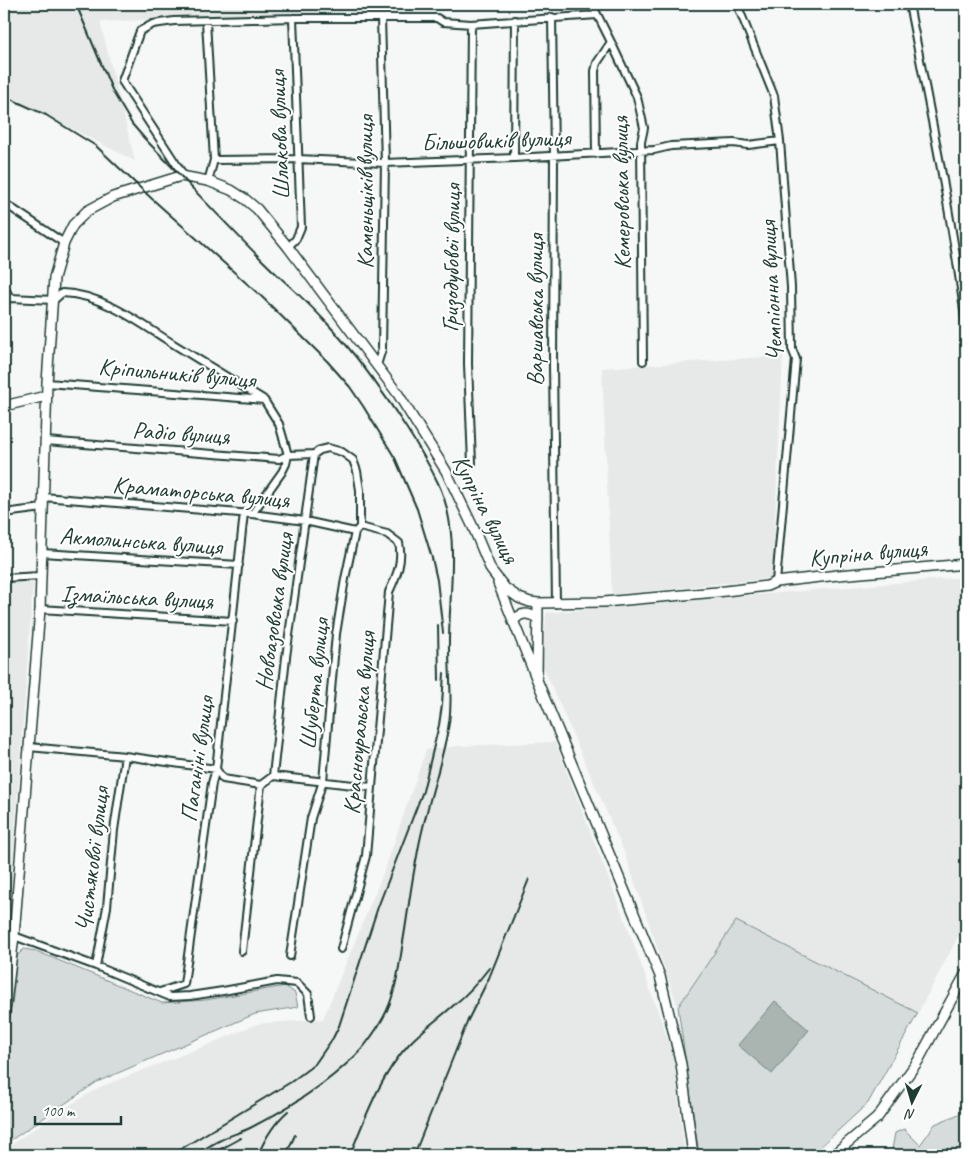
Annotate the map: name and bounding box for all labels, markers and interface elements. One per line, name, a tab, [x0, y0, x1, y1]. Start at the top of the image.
street label: Шлакова вулиця	[262, 68, 296, 200]
street label: Каменьщіків вулиця	[350, 114, 380, 269]
street label: Кемеровська вулиця	[605, 115, 637, 270]
street label: Більшовиків вулиця	[421, 122, 573, 158]
street label: Гризодубової вулиця	[435, 182, 467, 332]
street label: Чемпіонна вулиця	[752, 219, 790, 362]
street label: Варшавська вулиця	[520, 232, 550, 386]
street label: Кріпильників вулиця	[97, 351, 258, 395]
street label: Радіо вулиця	[131, 415, 232, 451]
street label: Купріна вулиця	[446, 449, 527, 570]
street label: Краматорська вулиця	[111, 469, 292, 515]
street label: Акмолинська вулиця	[59, 520, 225, 562]
street label: Новоазовська вулиця	[248, 530, 300, 693]
street label: Купріна вулиця	[808, 533, 930, 573]
street label: Ізмаїльська вулиця	[60, 578, 215, 617]
street label: Шуберта вулиця	[292, 615, 336, 751]
street label: Красноуральска вулиця	[336, 629, 382, 815]
street label: Паганіні вулиця	[173, 693, 221, 824]
street label: Чистякової вулиця	[68, 783, 116, 933]
north arrow	[888, 1076, 938, 1126]
scale bar	[35, 1094, 121, 1126]
text: 100 m	[42, 1102, 76, 1121]
text: N	[904, 1105, 916, 1123]

